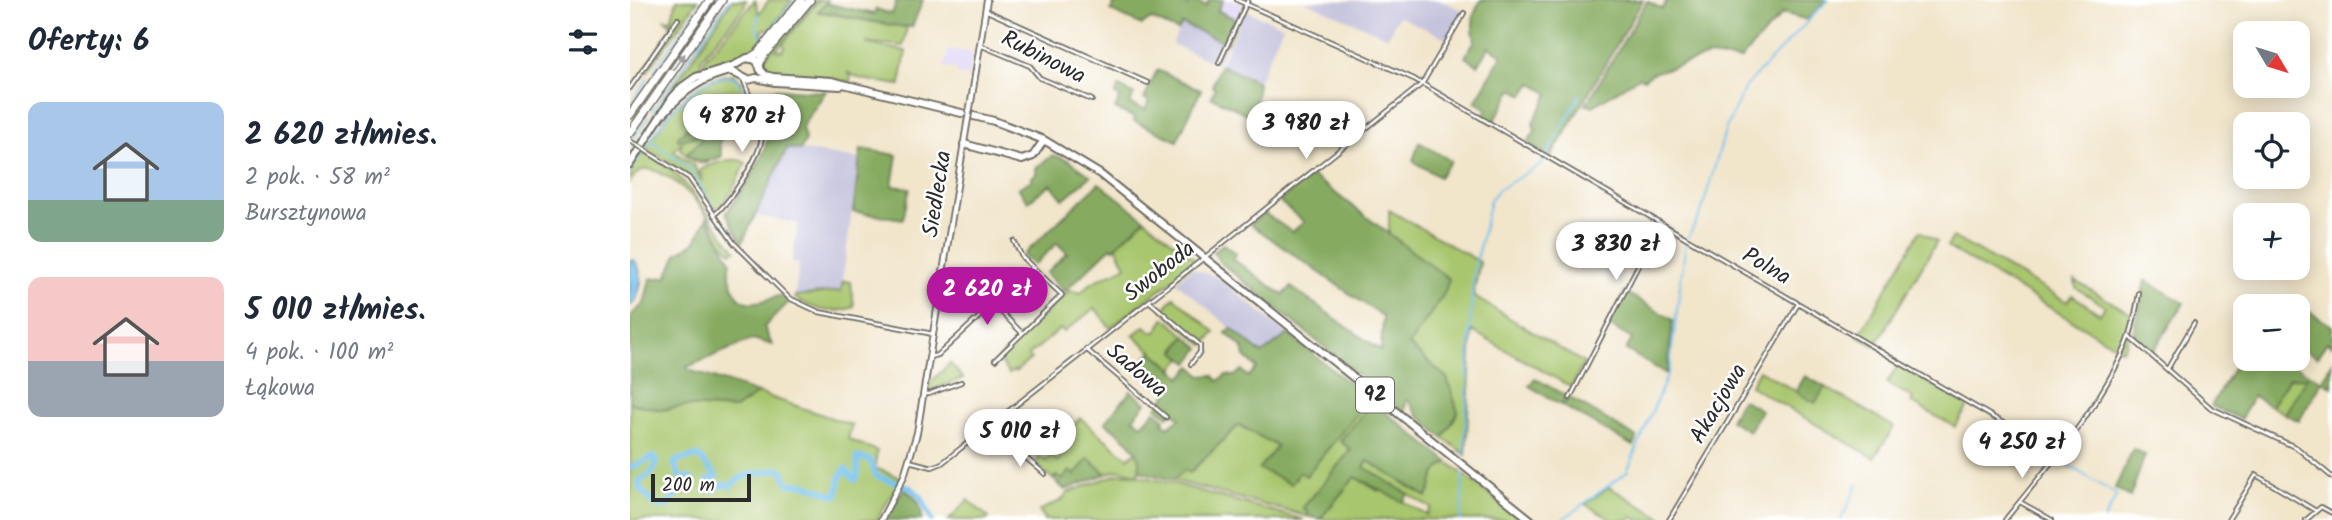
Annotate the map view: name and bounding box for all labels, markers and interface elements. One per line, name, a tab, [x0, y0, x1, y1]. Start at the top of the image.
text: Oferty: 6	[28, 18, 149, 66]
street label: Rubinowa	[994, 21, 1092, 95]
north arrow	[2233, 21, 2310, 98]
map controls	[2233, 21, 2310, 371]
icon: filters	[564, 23, 602, 61]
one-way arrow	[672, 53, 686, 71]
pin: 4 870 zł	[670, 94, 814, 154]
text: 4 870 zł	[699, 99, 785, 135]
pin: 3 980 zł	[1234, 102, 1378, 161]
text: 3 980 zł	[1262, 106, 1350, 142]
text: 2 620 zł/mies.	[245, 112, 437, 160]
button: locate	[2233, 112, 2310, 189]
icon: home	[84, 130, 168, 214]
street label: Siedlecka	[913, 148, 963, 240]
text: 2 pok. · 58 m²	[245, 160, 390, 196]
text: Bursztynowa	[245, 196, 367, 232]
button: +	[2233, 203, 2310, 280]
pin: 3 830 zł	[1544, 222, 1688, 282]
text: 3 830 zł	[1572, 227, 1660, 263]
street label: Swoboda	[1116, 232, 1204, 312]
street label: Polna	[1735, 239, 1797, 295]
pin: 2 620 zł	[915, 268, 1059, 327]
text: 2 620 zł	[943, 272, 1031, 308]
text: 5 010 zł/mies.	[245, 287, 426, 335]
button: −	[2233, 294, 2310, 371]
icon: home	[84, 305, 168, 389]
street label: Sadowa	[1097, 334, 1175, 408]
text: 4 pok. · 100 m²	[245, 335, 393, 371]
street label: Akacjowa	[1681, 357, 1757, 451]
text: Łąkowa	[245, 371, 315, 407]
road number: 92	[1356, 378, 1394, 412]
pin: 5 010 zł	[948, 410, 1092, 469]
text: 5 010 zł	[980, 414, 1060, 450]
pin: 4 250 zł	[1950, 420, 2094, 480]
text: 4 250 zł	[1979, 425, 2065, 461]
scale bar	[651, 471, 751, 503]
text: 200 m	[662, 471, 715, 501]

